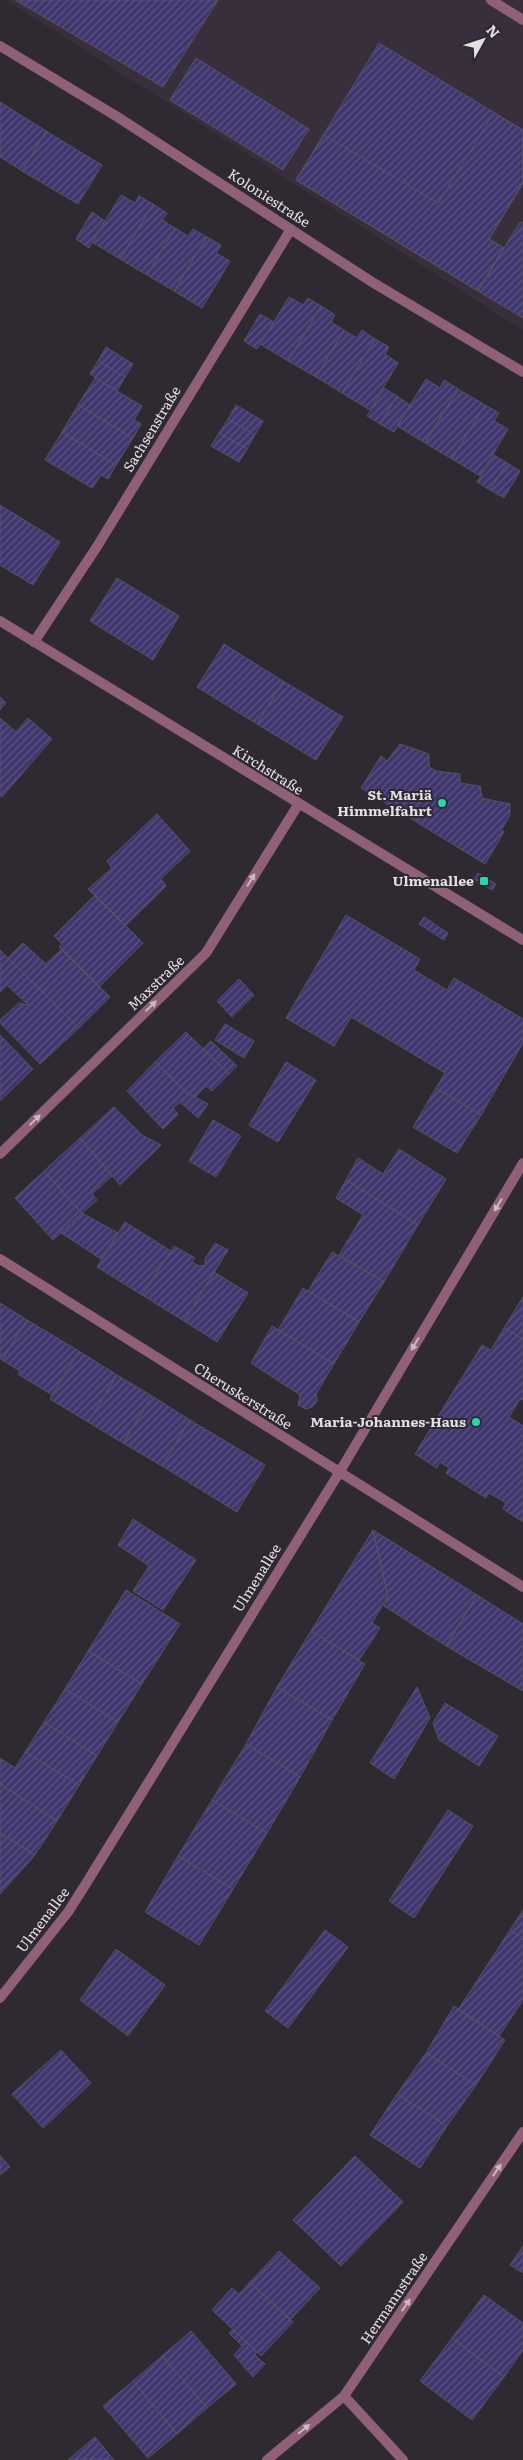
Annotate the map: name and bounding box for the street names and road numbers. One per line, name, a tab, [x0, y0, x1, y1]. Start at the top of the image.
street label: Koloniestraße	[225, 163, 315, 231]
street label: Sachsenstraße	[118, 382, 185, 475]
street label: Kirchstraße	[229, 739, 308, 799]
street label: Maxstraße	[123, 950, 188, 1014]
street label: Cheruskerstraße	[191, 1357, 296, 1433]
street label: Ulmenallee	[227, 1539, 285, 1615]
street label: Ulmenallee	[11, 1883, 73, 1956]
street label: Hermannstraße	[355, 2247, 431, 2347]

